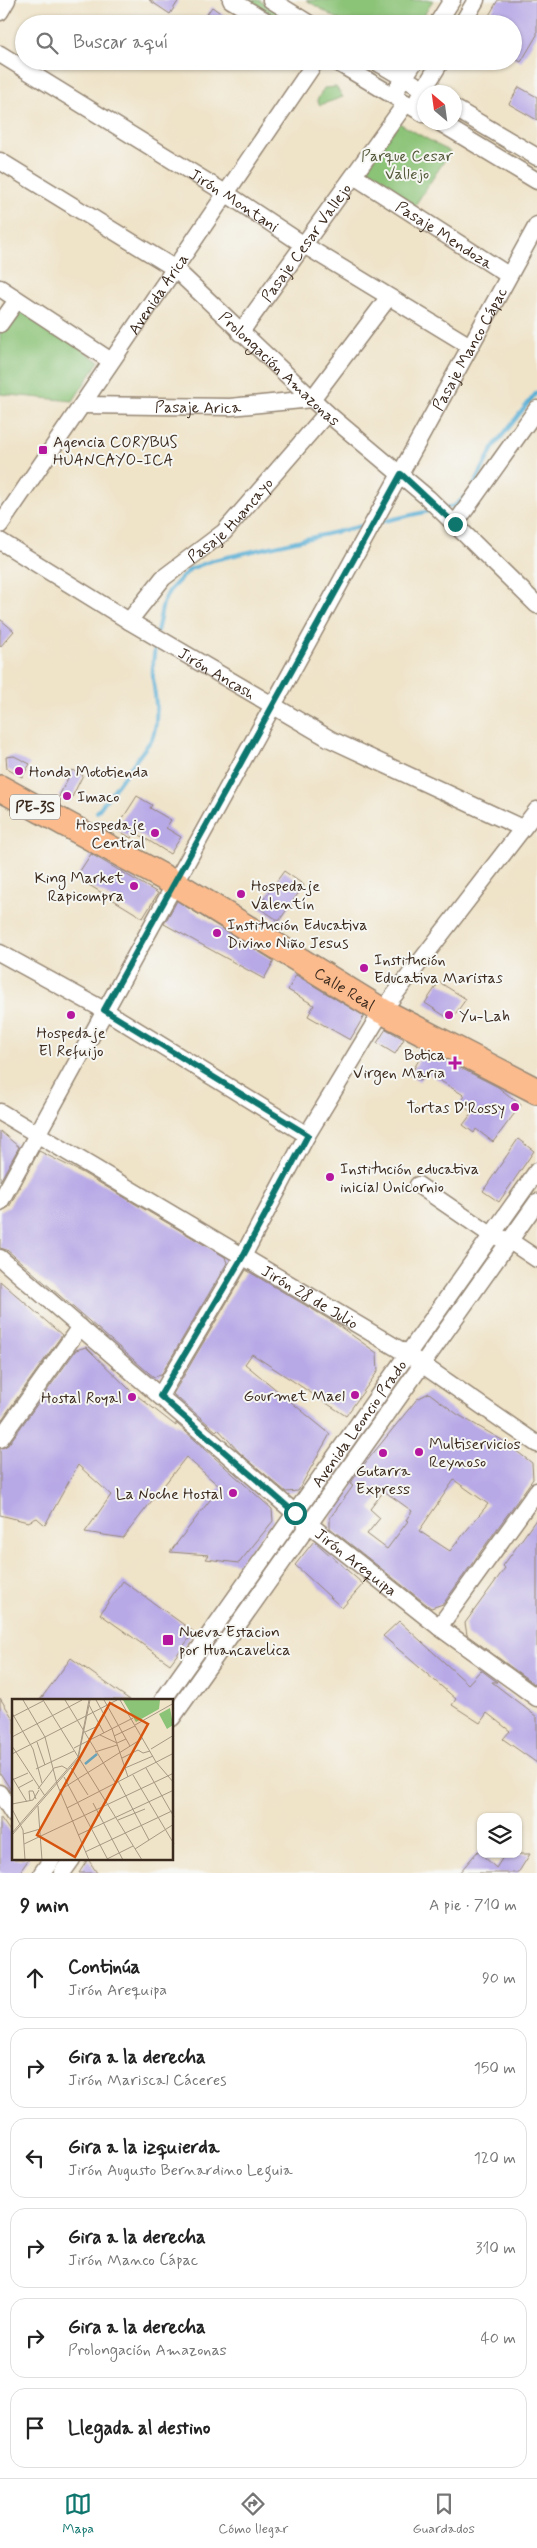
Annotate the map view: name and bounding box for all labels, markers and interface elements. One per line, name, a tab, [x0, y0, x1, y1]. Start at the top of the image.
search box	[15, 15, 522, 70]
icon: search	[33, 29, 61, 57]
text: Buscar aquí	[73, 30, 168, 55]
north arrow	[417, 85, 462, 130]
park label: Parque Cesar Vallejo	[361, 146, 454, 185]
street label: Jirón Montani	[185, 164, 283, 238]
street label: Pasaje Cesar Vallejo	[257, 180, 357, 307]
street label: Pasaje Mendoza	[391, 197, 497, 275]
street label: Avenida Arica	[124, 250, 194, 339]
street label: Pasaje Manco Cápac	[428, 284, 513, 415]
street label: Prolongación Amazonas	[214, 307, 344, 431]
street label: Pasaje Arica	[155, 397, 243, 419]
place label: Agencia CORYBUS HUANCAYO-ICA	[53, 432, 178, 471]
marker: Agencia CORYBUS HUANCAYO-ICA	[37, 444, 49, 456]
street label: Pasaje Huancayo	[184, 473, 279, 568]
route end	[444, 513, 467, 536]
street label: Jirón Ancash	[174, 643, 259, 705]
place label: Honda Mototienda	[29, 762, 148, 783]
marker: Honda Mototienda	[13, 765, 25, 777]
place label: Imaco	[77, 787, 120, 808]
marker: Imaco	[61, 790, 73, 802]
road number: PE-3S	[10, 794, 60, 820]
place label: Hospedaje Central	[76, 815, 145, 854]
marker: Hospedaje Central	[149, 827, 161, 839]
place label: King Market Rapicompra	[35, 868, 125, 907]
place label: Hospedaje Valentín	[251, 876, 320, 915]
marker: King Market Rapicompra	[128, 880, 140, 892]
marker: Hospedaje Valentín	[235, 888, 247, 900]
place label: Institución Educativa Divino Niño Jesus	[227, 915, 367, 954]
marker: Institución Educativa Divino Niño Jesus	[211, 927, 223, 939]
place label: Institución Educativa Maristas	[374, 950, 503, 989]
marker: Institución Educativa Maristas	[358, 962, 370, 974]
street label: Calle Real	[310, 963, 379, 1016]
place label: Yu-Lah	[459, 1006, 510, 1027]
marker: Hospedaje El Refuijo	[65, 1009, 77, 1021]
marker: Yu-Lah	[443, 1009, 455, 1021]
place label: Hospedaje El Refuijo	[36, 1023, 106, 1062]
place label: Botica Virgen Maria	[353, 1045, 445, 1085]
marker: Botica Virgen Maria	[449, 1057, 461, 1069]
place label: Tortas D'Rossy	[406, 1098, 505, 1119]
marker: Tortas D'Rossy	[509, 1101, 521, 1113]
place label: Institución educativa inicial Unicornio	[340, 1159, 479, 1198]
marker: Institución educativa inicial Unicornio	[324, 1171, 336, 1183]
street label: Jirón 28 de Julio	[257, 1261, 362, 1335]
street label: Avenida Leoncio Prado	[308, 1356, 412, 1492]
place label: Gourmet Mael	[243, 1386, 345, 1407]
place label: Hostal Royal	[41, 1388, 122, 1409]
marker: Gourmet Mael	[349, 1389, 361, 1401]
marker: Hostal Royal	[126, 1391, 138, 1403]
place label: Multiservicios Reynoso	[429, 1434, 521, 1473]
marker: Multiservicios Reynoso	[413, 1446, 425, 1458]
marker: Gutarra Express	[377, 1447, 389, 1459]
place label: Gutarra Express	[356, 1461, 411, 1500]
place label: La Noche Hostal	[116, 1484, 223, 1505]
marker: La Noche Hostal	[227, 1487, 239, 1499]
route start	[284, 1502, 307, 1525]
street label: Jirón Arequipa	[310, 1524, 401, 1602]
place label: Nueva Estacion por Huancavelica	[179, 1622, 290, 1661]
marker: Nueva Estacion por Huancavelica	[161, 1633, 175, 1647]
inset map	[12, 1699, 174, 1860]
map controls	[477, 1813, 522, 1858]
button: layers	[477, 1813, 522, 1858]
text: 9 min	[20, 1892, 69, 1920]
text: A pie · 710 m	[429, 1895, 517, 1916]
text: Continúa	[68, 1955, 140, 1980]
icon: ahead	[21, 1964, 49, 1992]
text: 90 m	[482, 1968, 516, 1989]
text: Jirón Arequipa	[68, 1980, 167, 2001]
text: Gira a la derecha	[68, 2045, 206, 2070]
icon: right	[21, 2054, 49, 2082]
text: 150 m	[474, 2058, 516, 2079]
text: Jirón Mariscal Cáceres	[68, 2070, 226, 2091]
text: Gira a la izquierda	[68, 2135, 219, 2160]
icon: left	[21, 2144, 49, 2172]
text: 120 m	[474, 2148, 516, 2169]
text: Jirón Augusto Bernardino Leguia	[68, 2160, 293, 2181]
text: Gira a la derecha	[68, 2225, 206, 2250]
icon: right	[21, 2234, 49, 2262]
text: 310 m	[475, 2238, 516, 2259]
text: Jirón Manco Cápac	[68, 2250, 198, 2271]
text: Gira a la derecha	[68, 2315, 206, 2340]
icon: right	[21, 2324, 49, 2352]
text: 40 m	[480, 2328, 516, 2349]
text: Prolongación Amazonas	[68, 2340, 227, 2361]
icon: arrive	[21, 2414, 49, 2442]
text: Llegada al destino	[68, 2416, 210, 2441]
tab: Mapa	[62, 2490, 94, 2538]
tab: Cómo llegar	[218, 2490, 288, 2538]
tab: Guardados	[413, 2490, 475, 2538]

